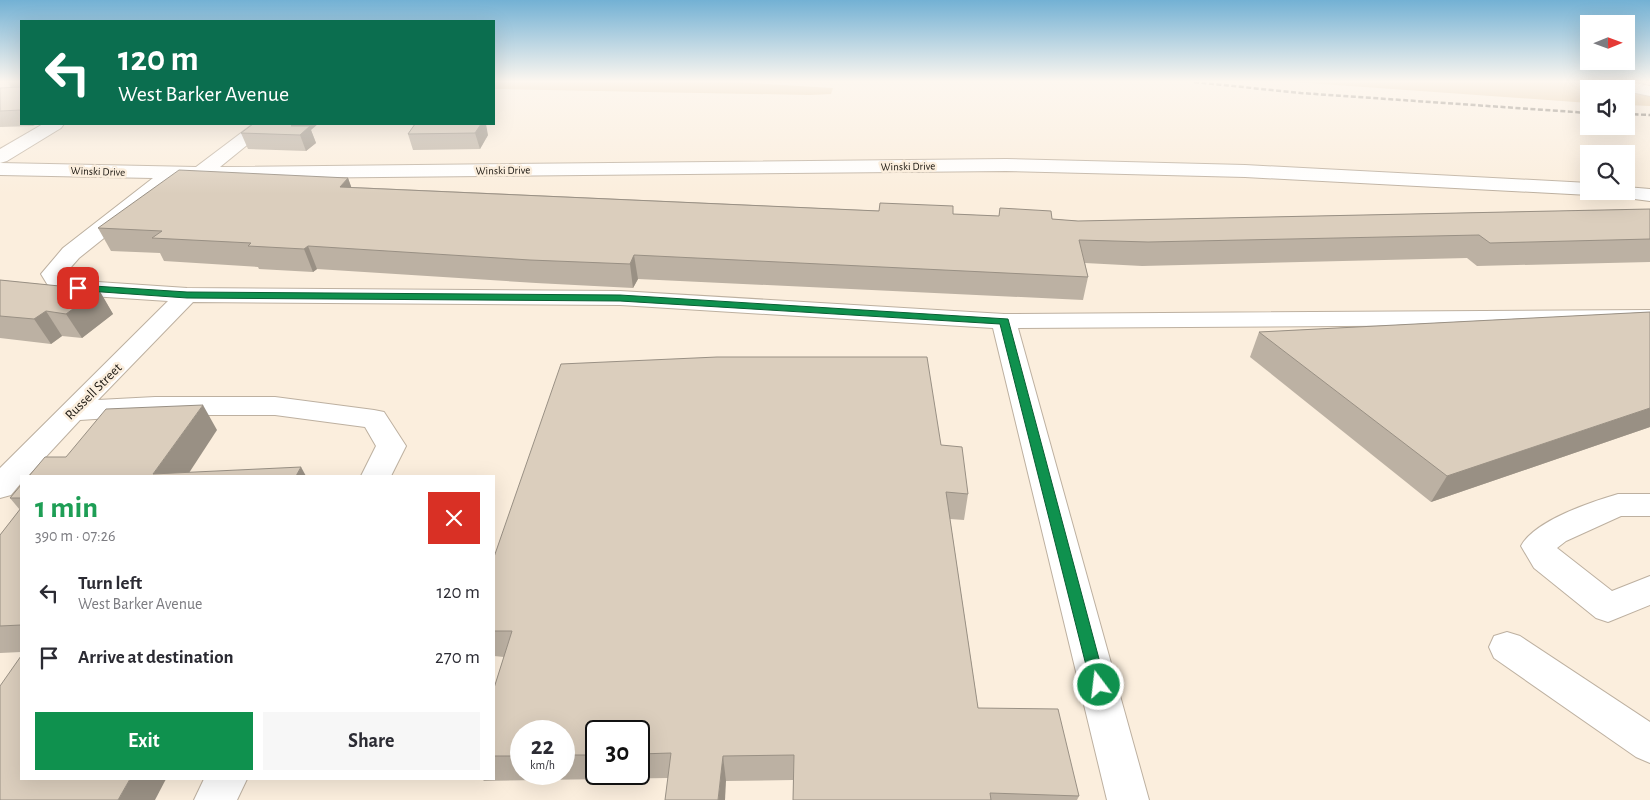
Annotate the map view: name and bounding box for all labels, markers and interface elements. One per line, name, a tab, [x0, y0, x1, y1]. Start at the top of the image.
north arrow	[1580, 15, 1635, 70]
map controls	[1580, 15, 1635, 200]
icon: left	[35, 40, 100, 105]
text: 120 m	[118, 42, 199, 77]
button: sound	[1580, 80, 1635, 135]
text: West Barker Avenue	[118, 83, 289, 105]
button: search	[1580, 145, 1635, 200]
street label: Winski Drive	[881, 161, 935, 172]
street label: Winski Drive	[71, 165, 125, 178]
street label: Winski Drive	[476, 165, 530, 176]
pin	[57, 267, 99, 309]
icon: arrive	[64, 274, 92, 302]
street label: Russell Street	[63, 360, 125, 423]
button: close	[428, 492, 480, 544]
text: 1 min	[35, 493, 98, 523]
text: 390 m · 07:26	[35, 528, 116, 544]
text: Turn left	[78, 574, 142, 593]
icon: left	[35, 579, 63, 607]
text: 120 m	[436, 583, 480, 602]
text: West Barker Avenue	[78, 596, 203, 612]
icon: arrive	[35, 644, 63, 672]
text: Arrive at destination	[78, 648, 234, 667]
text: 270 m	[435, 648, 480, 667]
position arrow	[1072, 658, 1124, 710]
button: Exit	[35, 712, 253, 770]
button: Share	[263, 712, 480, 770]
speed limit sign: 30	[585, 720, 650, 785]
text: 22	[531, 734, 554, 759]
text: km/h	[530, 759, 555, 771]

